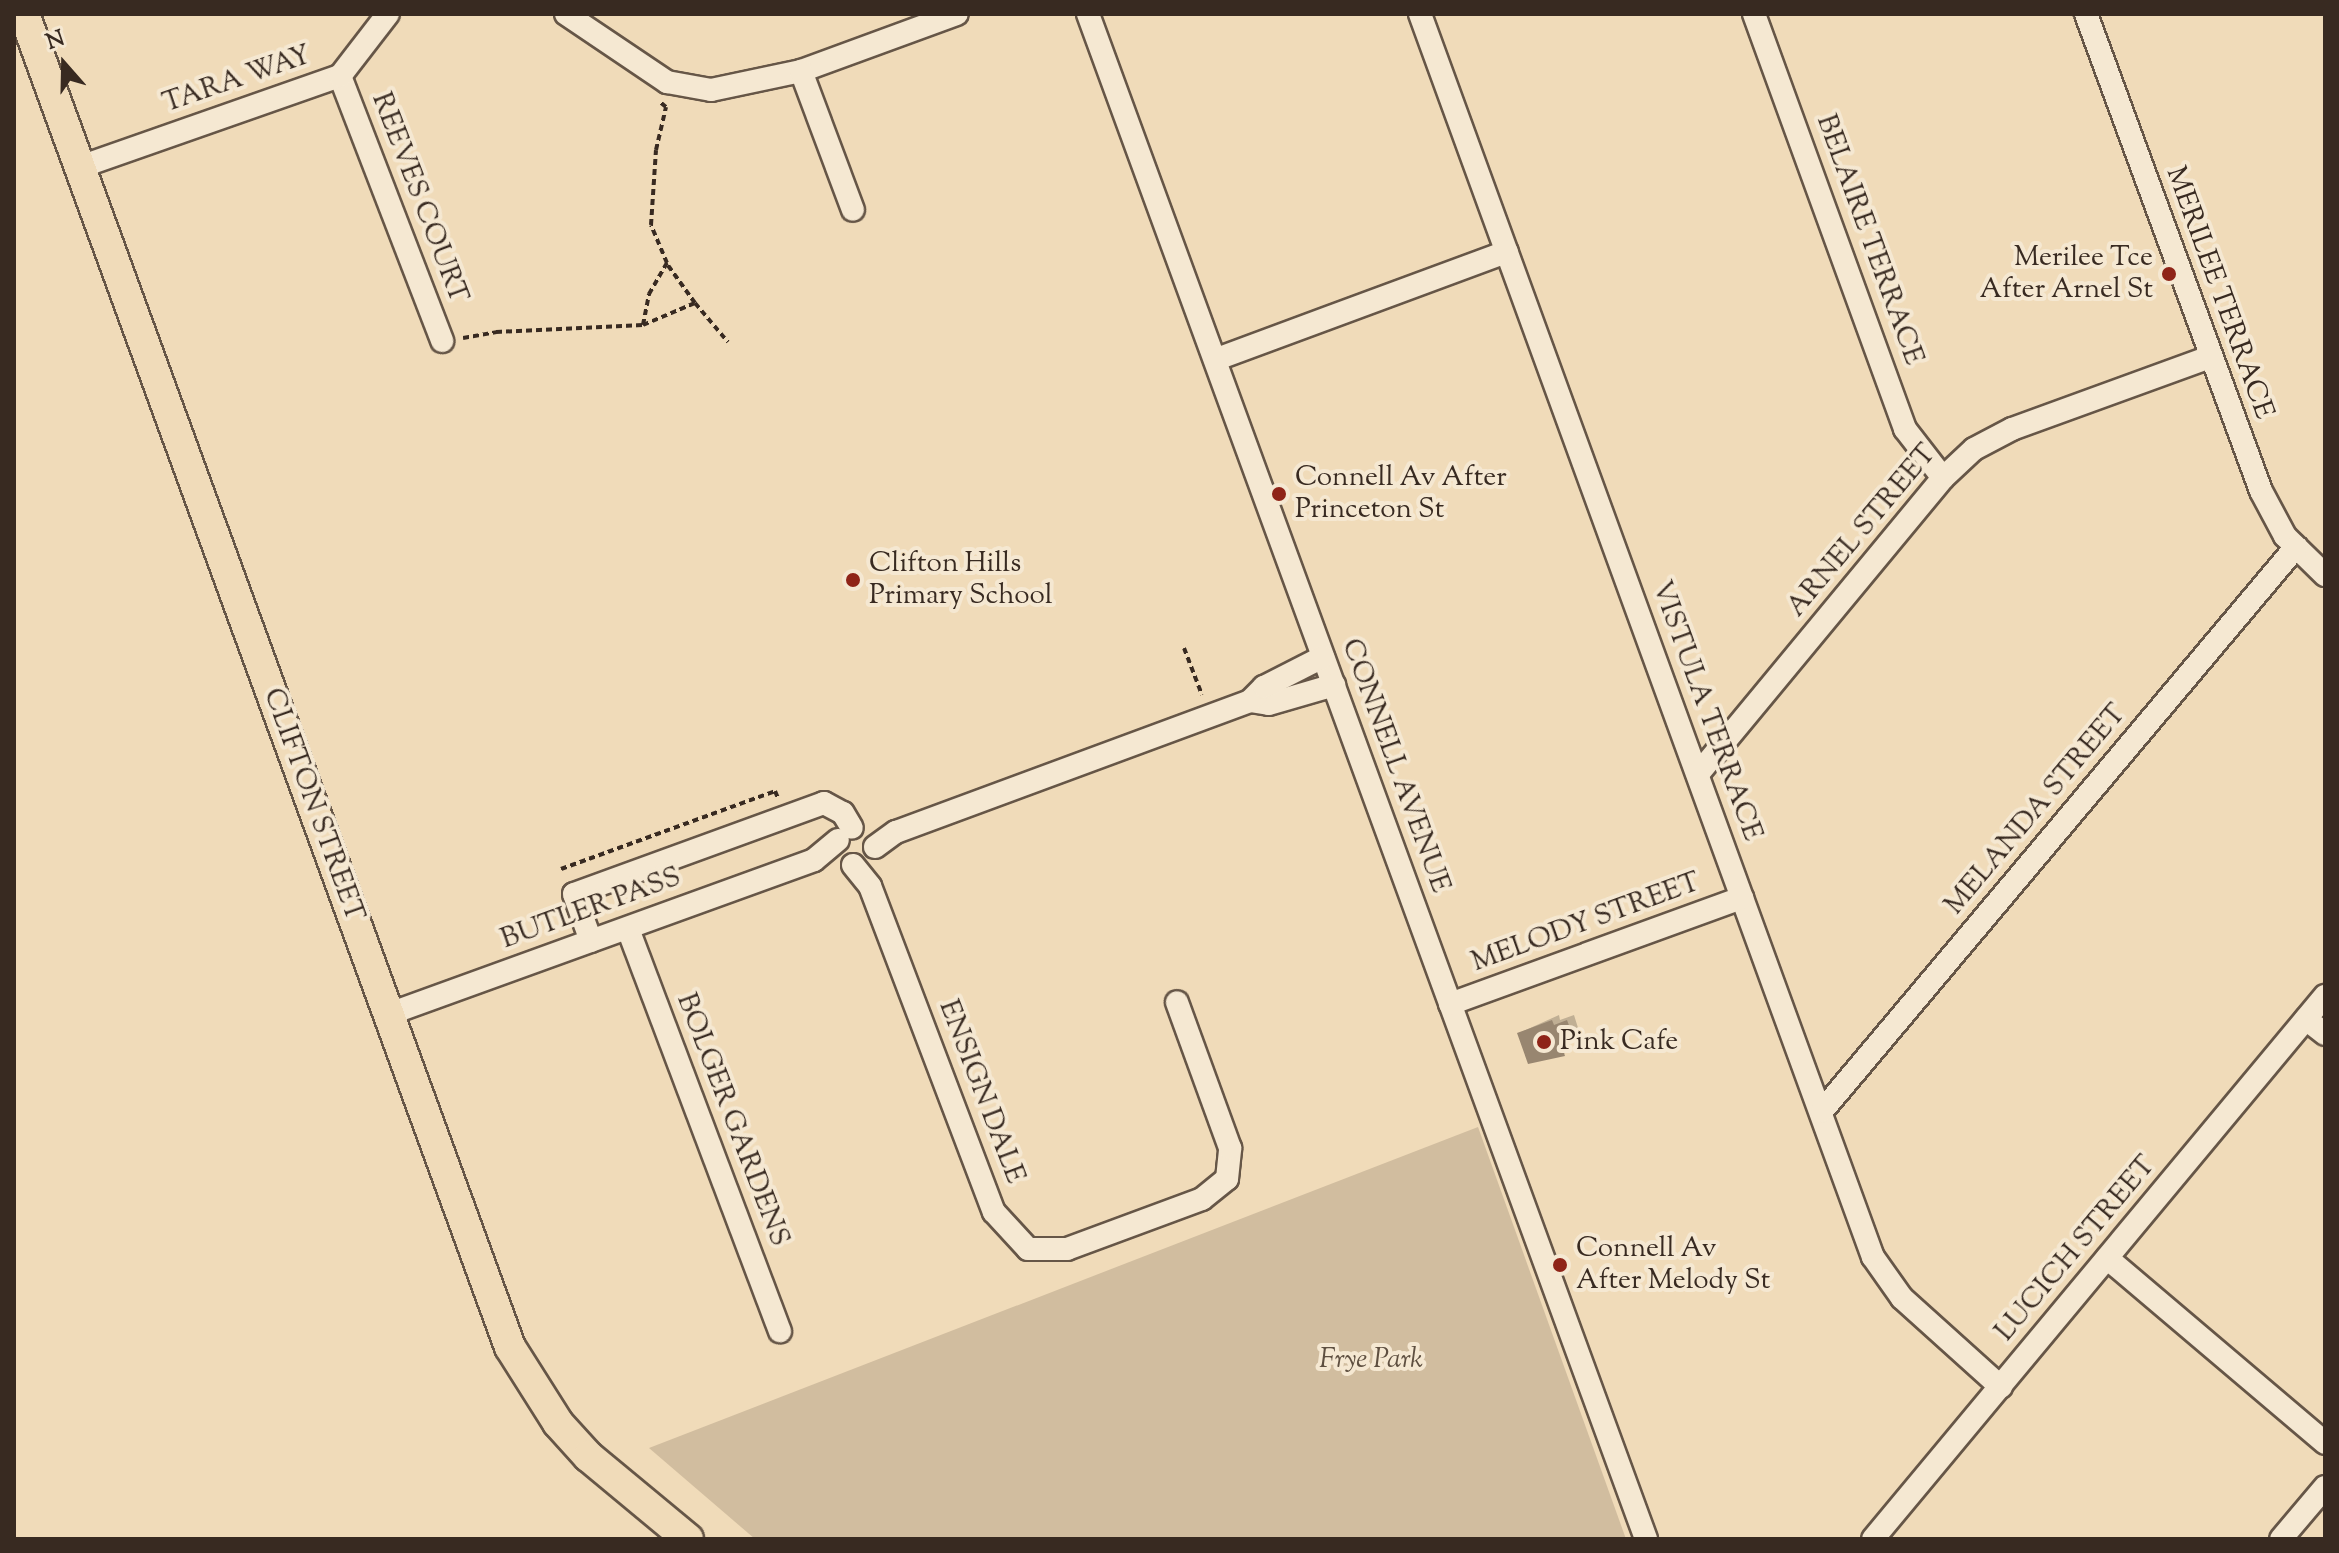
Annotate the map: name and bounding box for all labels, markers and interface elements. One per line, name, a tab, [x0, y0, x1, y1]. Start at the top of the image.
text: N	[42, 23, 70, 59]
north arrow	[24, 24, 104, 104]
street label: TARA WAY	[159, 39, 315, 121]
street label: REEVES COURT	[363, 88, 475, 308]
street label: BELAIRE TERRACE	[1808, 110, 1930, 370]
street label: MERILEE TERRACE	[2158, 162, 2280, 424]
place label: Merilee Tce After Arnel St	[1980, 241, 2153, 307]
marker: Merilee Tce After Arnel St	[2160, 265, 2178, 283]
street label: ARNEL STREET	[1780, 438, 1944, 624]
place label: Connell Av After Princeton St	[1295, 461, 1507, 527]
marker: Connell Av After Princeton St	[1270, 485, 1288, 503]
place label: Clifton Hills Primary School	[869, 547, 1053, 613]
marker: Clifton Hills Primary School	[844, 571, 862, 589]
street label: VISTULA TERRACE	[1643, 576, 1769, 846]
street label: CONNELL AVENUE	[1333, 634, 1457, 898]
street label: CLIFTON STREET	[255, 684, 371, 926]
street label: MELANDA STREET	[1938, 698, 2134, 922]
street label: BUTLER PASS	[496, 861, 686, 957]
street label: MELODY STREET	[1467, 866, 1705, 980]
street label: BOLGER GARDENS	[668, 989, 796, 1251]
street label: ENSIGN DALE	[931, 996, 1031, 1188]
place label: Pink Cafe	[1560, 1025, 1678, 1059]
marker: Pink Cafe	[1535, 1033, 1553, 1051]
street label: LUCICH STREET	[1989, 1150, 2163, 1348]
place label: Connell Av After Melody St	[1576, 1232, 1770, 1298]
marker: Connell Av After Melody St	[1551, 1256, 1569, 1274]
park label: Frye Park	[1319, 1343, 1423, 1377]

